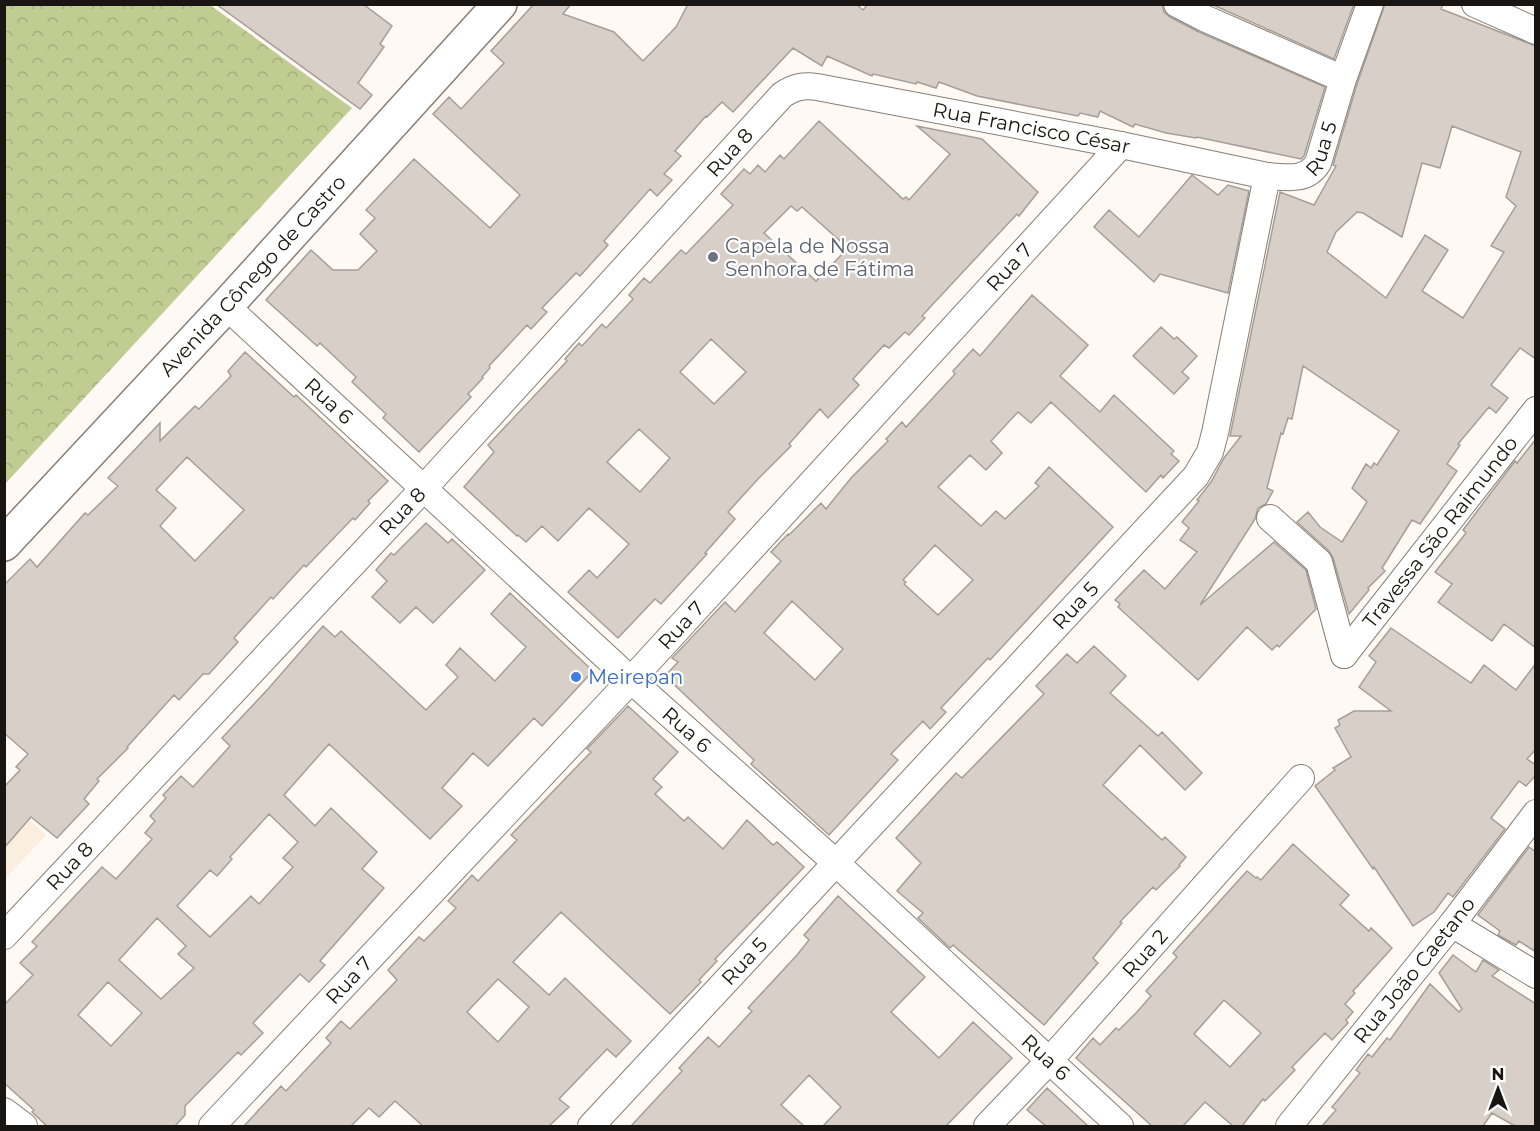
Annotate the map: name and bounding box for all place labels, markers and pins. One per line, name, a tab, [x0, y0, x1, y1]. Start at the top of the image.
place label: Capela de Nossa Senhora de Fátima	[725, 234, 915, 281]
marker: Capela de Nossa Senhora de Fátima	[706, 250, 720, 264]
place label: Meirepan	[588, 665, 683, 689]
marker: Meirepan	[569, 670, 583, 684]

